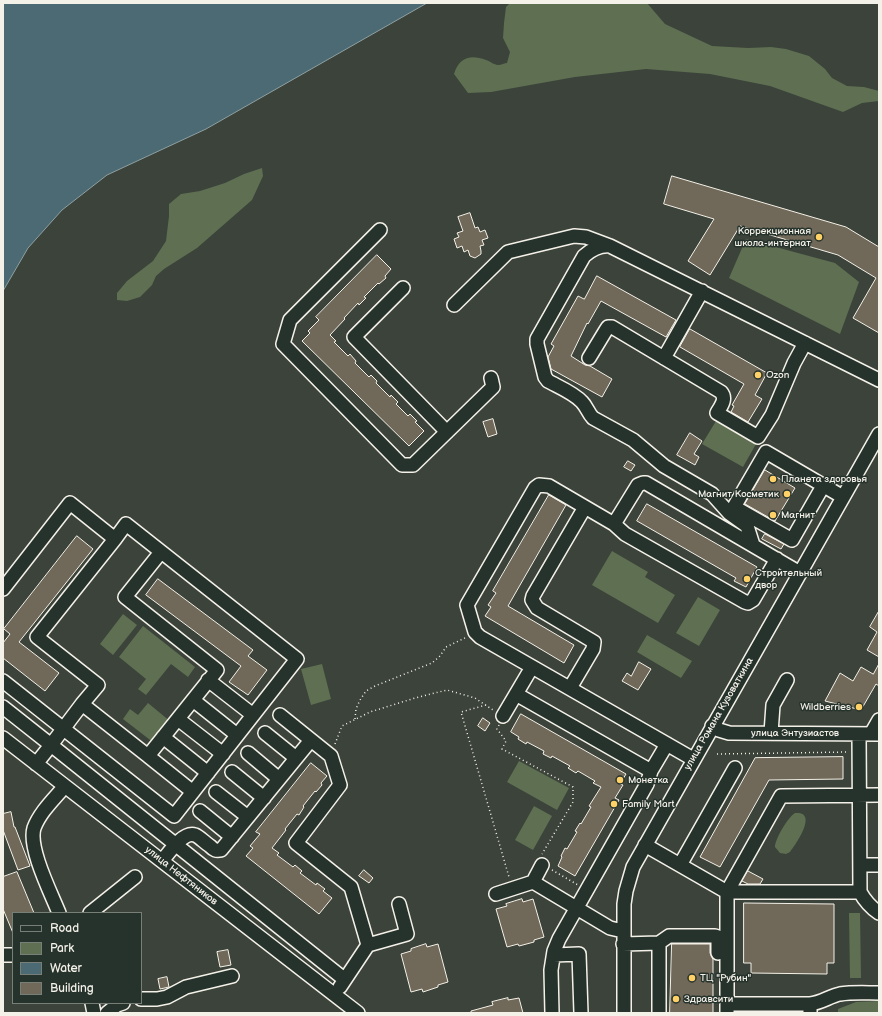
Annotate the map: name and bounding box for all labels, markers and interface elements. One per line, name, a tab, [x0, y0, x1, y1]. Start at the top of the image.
place label: Коррекционная школа-интернат	[734, 225, 811, 248]
marker: Коррекционная школа-интернат	[814, 232, 824, 242]
place label: Ozon	[766, 369, 789, 381]
marker: Ozon	[753, 370, 763, 380]
place label: Планета здоровья	[781, 473, 867, 485]
marker: Планета здоровья	[768, 474, 778, 484]
place label: Магнит Косметик	[698, 488, 779, 500]
marker: Магнит Косметик	[782, 489, 792, 499]
place label: Магнит	[781, 509, 815, 521]
marker: Магнит	[768, 510, 778, 520]
place label: Строительный двор	[755, 567, 822, 590]
marker: Строительный двор	[742, 574, 752, 584]
street label: улица Романа Кузоваткина	[682, 656, 756, 772]
place label: Wildberries	[800, 701, 851, 713]
marker: Wildberries	[854, 702, 864, 712]
street label: улица Энтузиастов	[751, 727, 839, 739]
place label: Монетка	[628, 774, 669, 786]
marker: Монетка	[615, 775, 625, 785]
place label: Family Mart	[622, 798, 674, 810]
marker: Family Mart	[609, 799, 619, 809]
street label: улица Нефтяников	[142, 844, 220, 908]
legend	[12, 912, 142, 1004]
text: Road	[50, 921, 79, 936]
text: Park	[50, 941, 74, 956]
text: Water	[50, 961, 82, 976]
place label: ТЦ "Рубин"	[700, 972, 751, 984]
marker: ТЦ "Рубин"	[687, 973, 697, 983]
text: Building	[50, 981, 94, 996]
place label: Здравсити	[684, 993, 733, 1005]
marker: Здравсити	[671, 994, 681, 1004]

